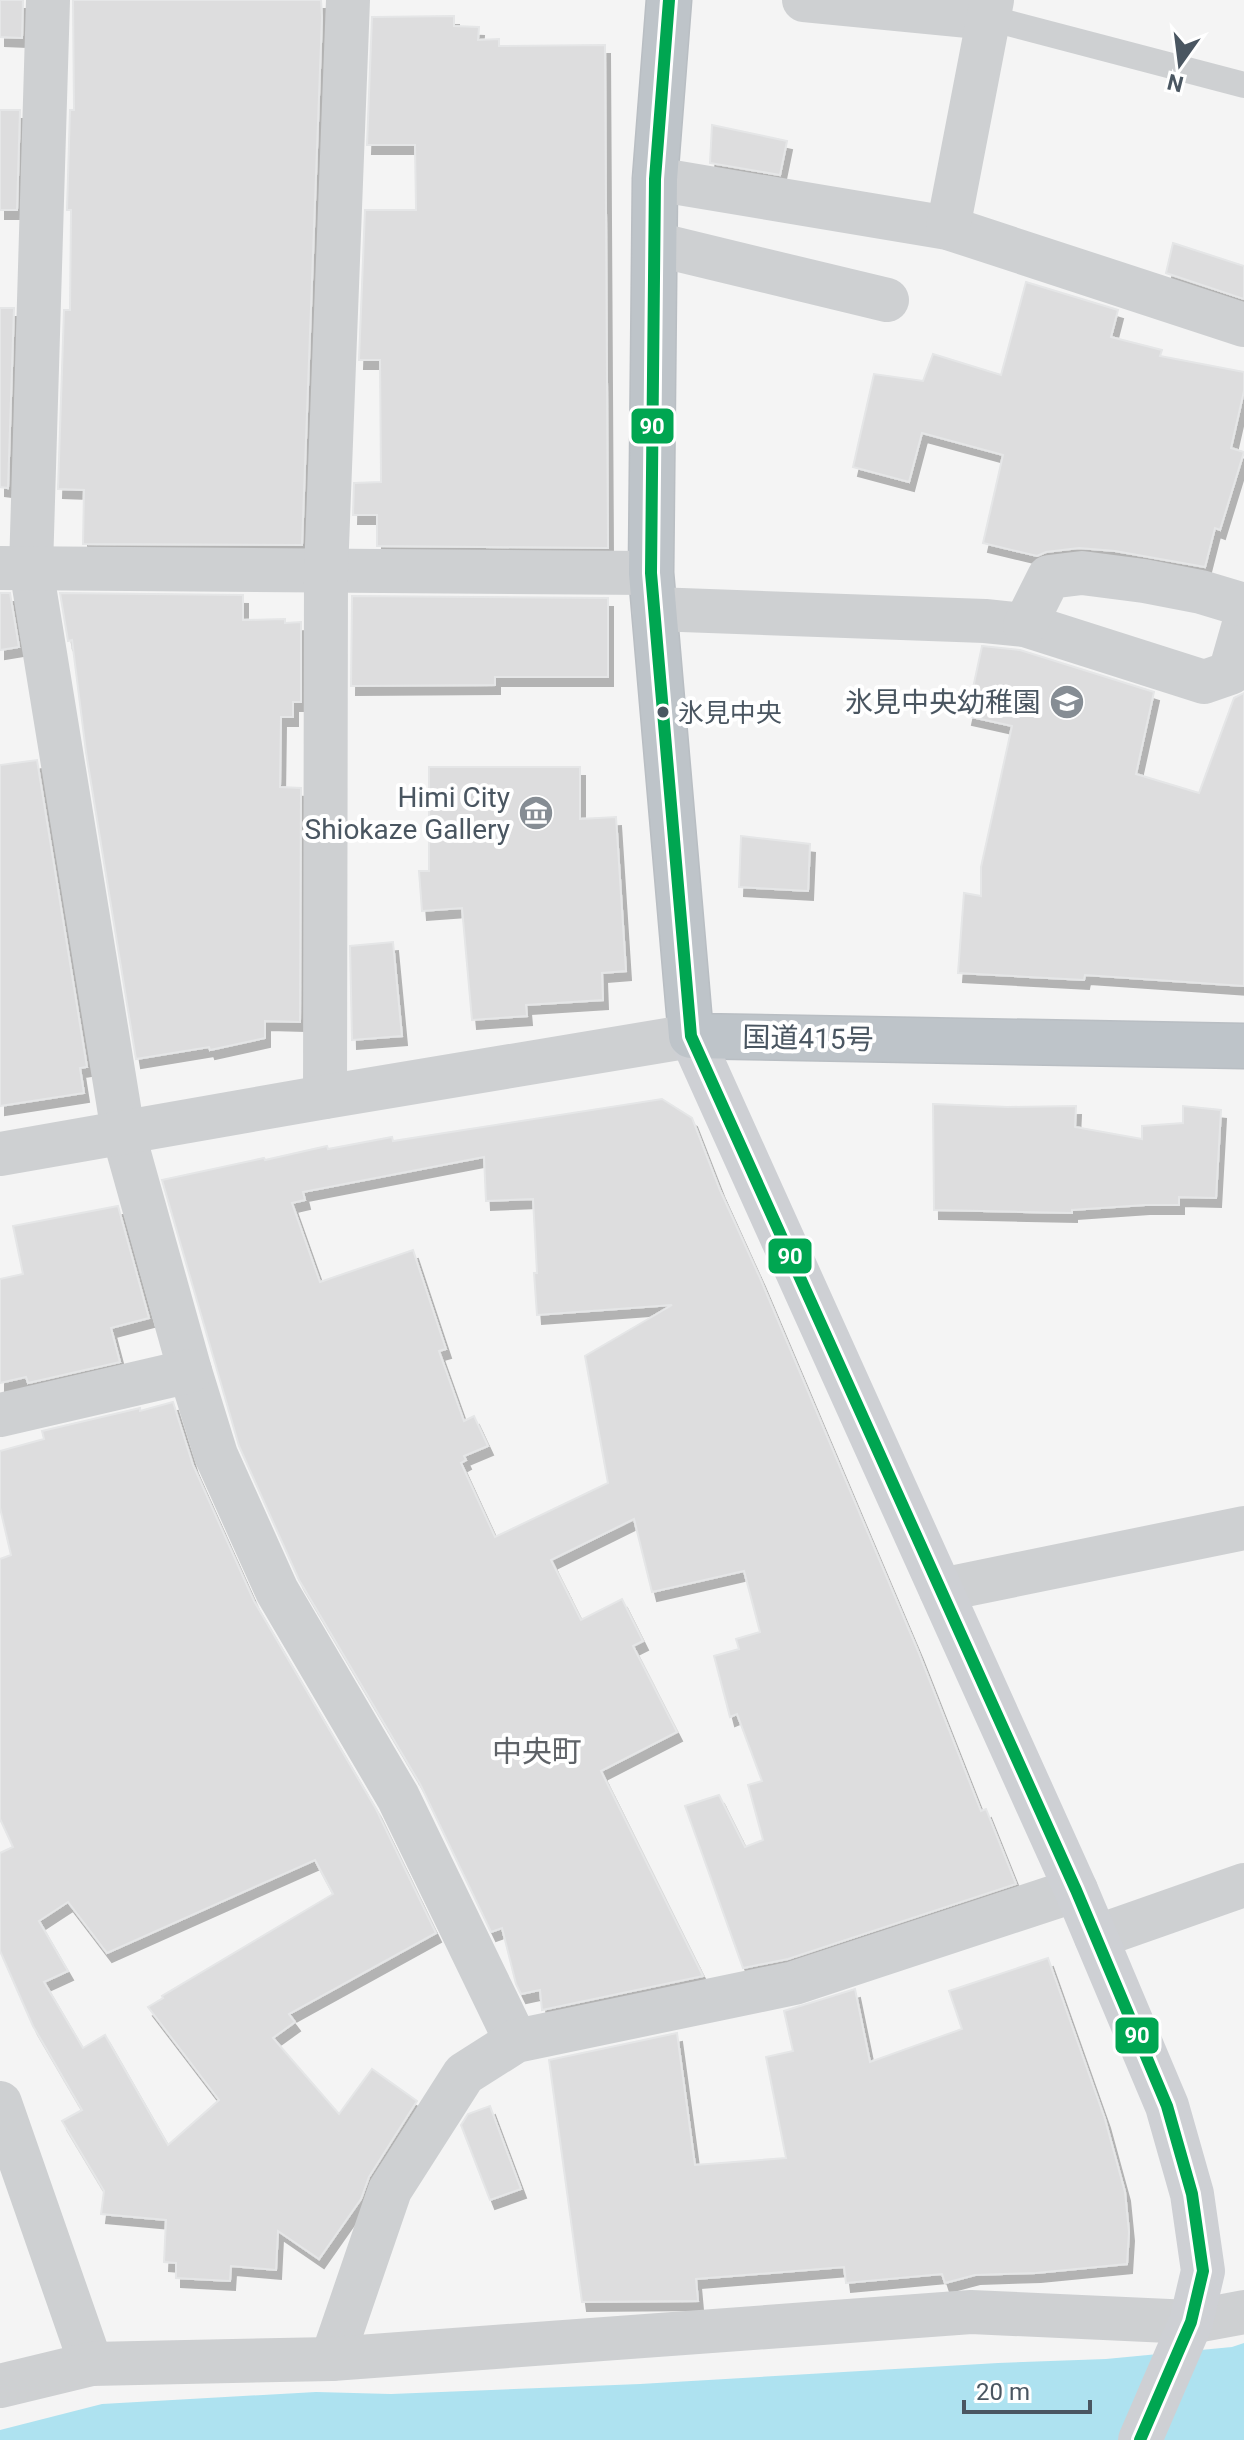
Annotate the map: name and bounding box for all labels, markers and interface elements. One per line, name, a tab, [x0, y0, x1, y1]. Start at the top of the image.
north arrow	[1140, 24, 1220, 104]
text: N	[1165, 69, 1186, 97]
line badge: 90	[630, 407, 675, 445]
text: 90	[639, 414, 665, 439]
school or university icon: 氷見中央幼稚園	[1048, 683, 1086, 721]
place label: 氷見中央幼稚園	[845, 686, 1041, 719]
place label: 氷見中央	[678, 698, 782, 728]
marker: 氷見中央	[655, 704, 671, 720]
place label: Himi City Shiokaze Gallery	[305, 781, 510, 846]
museum icon: Himi City Shiokaze Gallery	[517, 794, 555, 832]
street label: 国道415号	[742, 1021, 874, 1056]
line badge: 90	[767, 1237, 813, 1275]
text: 90	[777, 1244, 803, 1269]
district label: 中央町	[492, 1734, 582, 1769]
line badge: 90	[1114, 2016, 1160, 2055]
text: 90	[1124, 2023, 1150, 2048]
scale bar	[964, 2364, 1090, 2414]
text: 20 m	[976, 2378, 1030, 2406]

